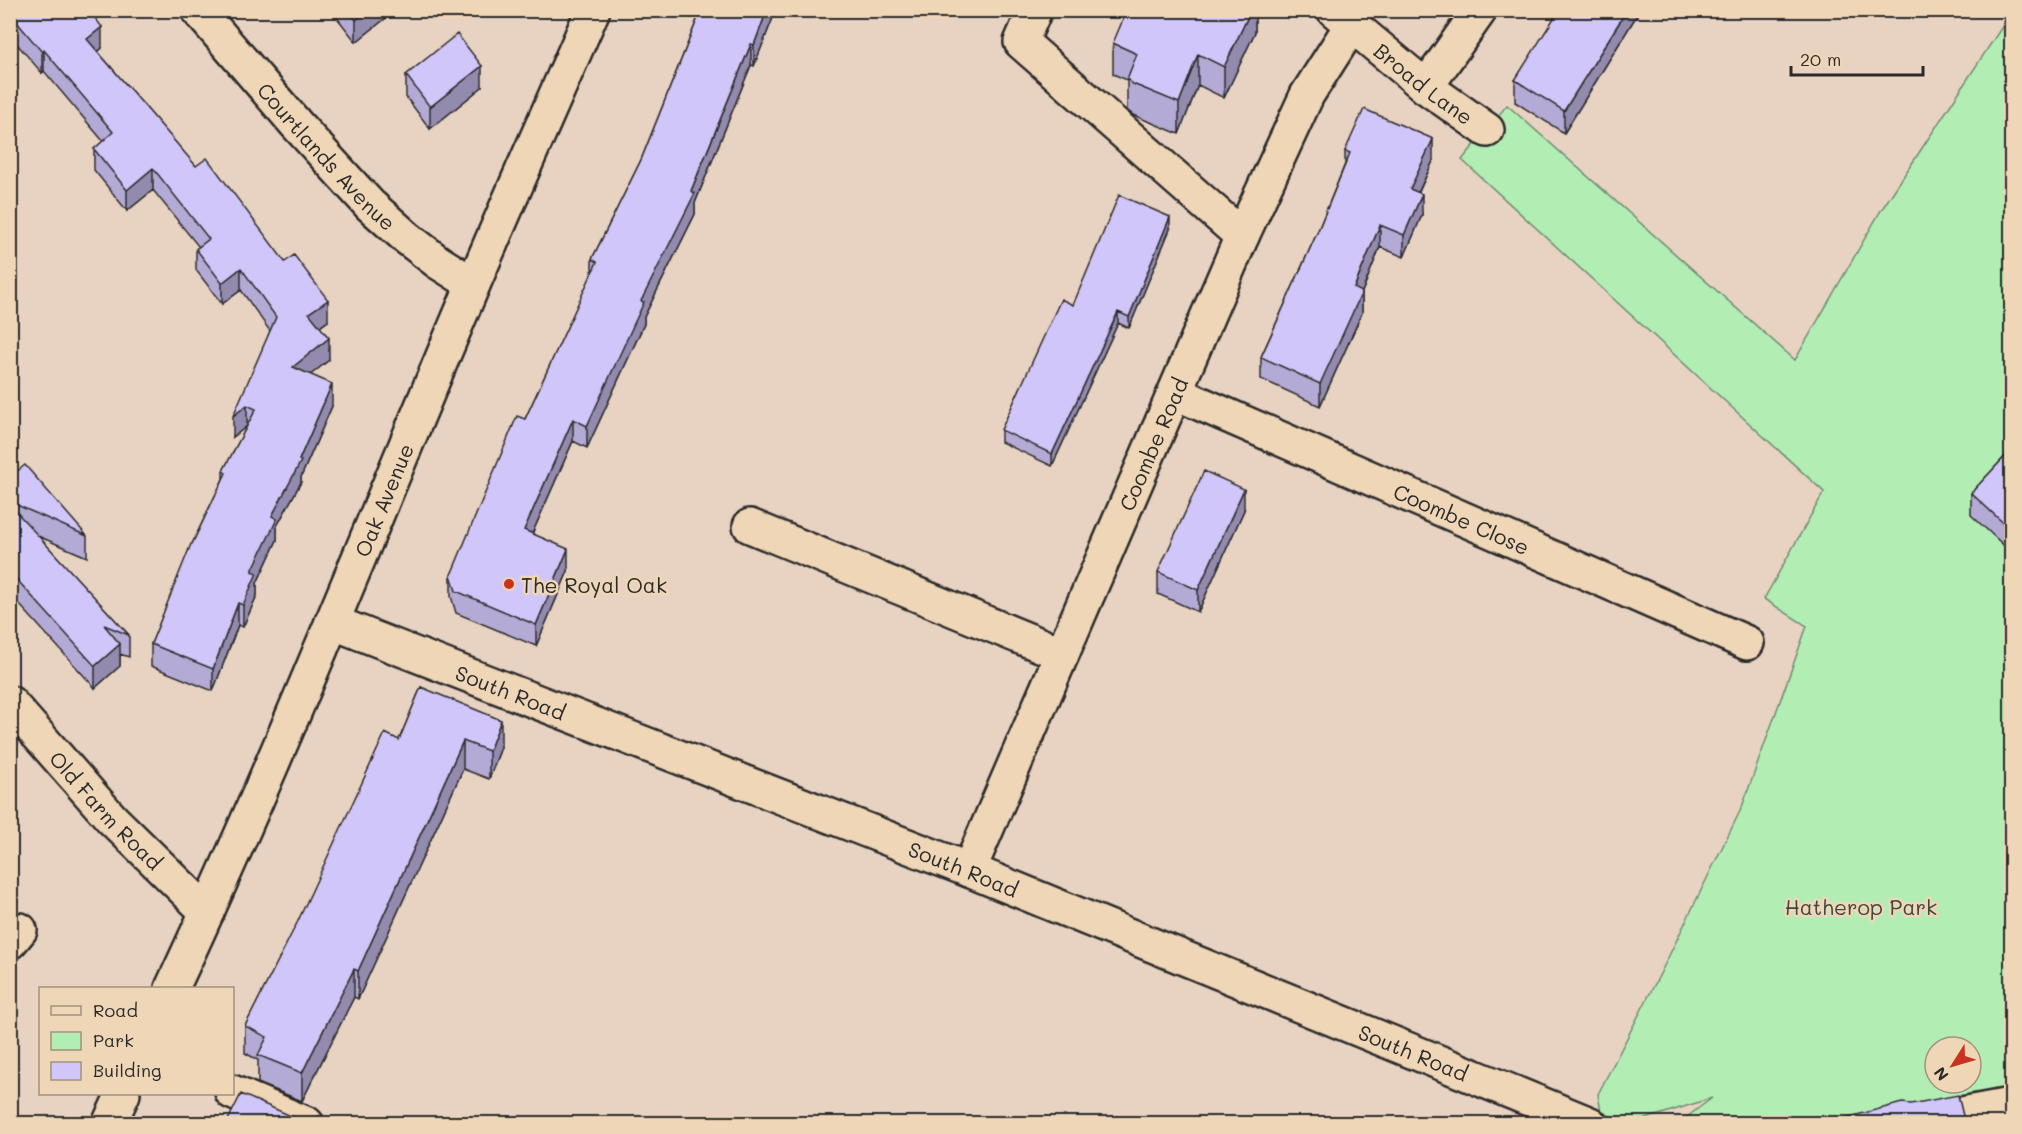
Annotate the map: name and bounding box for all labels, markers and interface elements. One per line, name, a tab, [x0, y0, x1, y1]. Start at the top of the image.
street label: Broad Lane	[1369, 36, 1479, 130]
scale bar	[1791, 39, 1923, 77]
text: 20 m	[1800, 47, 1841, 71]
street label: Courtlands Avenue	[252, 76, 402, 236]
street label: Coombe Road	[1112, 373, 1193, 514]
street label: Oak Avenue	[348, 439, 419, 560]
street label: Coombe Close	[1390, 477, 1534, 560]
place label: The Royal Oak	[521, 571, 667, 598]
marker: The Royal Oak	[502, 577, 516, 591]
street label: South Road	[452, 658, 570, 725]
street label: Old Farm Road	[44, 745, 169, 875]
street label: South Road	[905, 834, 1023, 902]
park label: Hatherop Park	[1785, 893, 1937, 920]
legend	[39, 987, 234, 1095]
text: Road	[93, 998, 138, 1022]
street label: South Road	[1355, 1017, 1472, 1086]
text: Park	[93, 1028, 134, 1052]
north arrow	[1923, 1035, 1983, 1095]
text: Building	[93, 1058, 161, 1082]
text: N	[1929, 1063, 1953, 1086]

